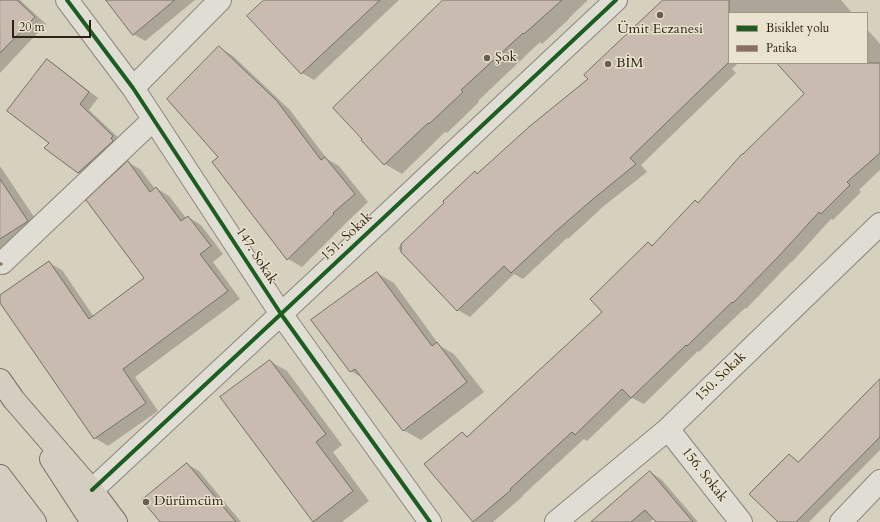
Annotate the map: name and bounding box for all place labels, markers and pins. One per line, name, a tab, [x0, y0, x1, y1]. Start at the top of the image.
marker: Ümit Eczanesi	[655, 10, 665, 20]
place label: Ümit Eczanesi	[617, 22, 703, 38]
place label: Şok	[495, 50, 517, 66]
marker: Şok	[482, 53, 492, 63]
place label: BİM	[616, 56, 643, 72]
marker: BİM	[603, 59, 613, 69]
place label: Dürümcüm	[154, 494, 224, 510]
marker: Dürümcüm	[141, 497, 151, 507]

